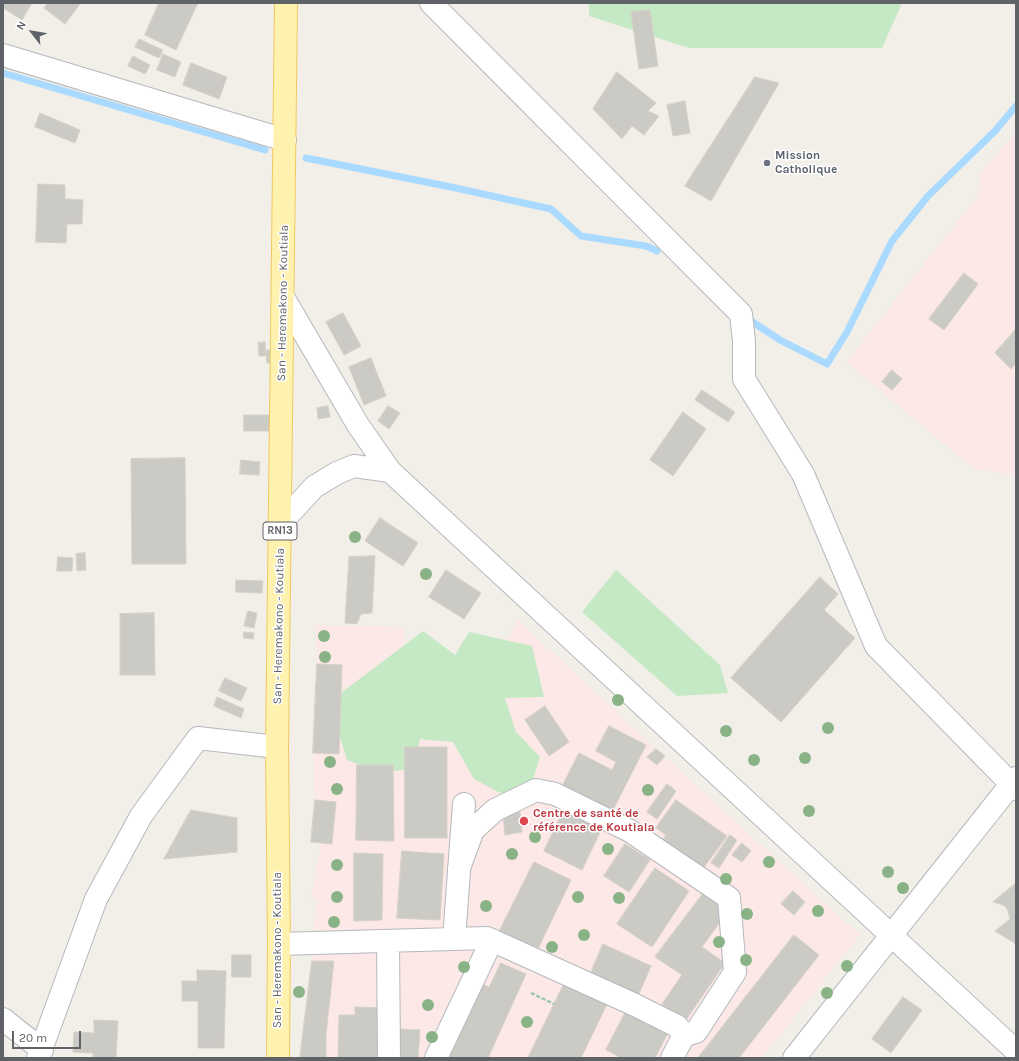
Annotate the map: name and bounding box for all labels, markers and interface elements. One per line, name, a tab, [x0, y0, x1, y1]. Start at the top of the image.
north arrow	[12, 12, 52, 52]
text: N	[14, 19, 29, 32]
place label: Mission Catholique	[775, 149, 837, 177]
marker: Mission Catholique	[762, 158, 772, 168]
street label: San - Heremakono - Koutiala	[274, 225, 292, 381]
road number: RN13	[263, 522, 297, 540]
street label: San - Heremakono - Koutiala	[270, 548, 288, 704]
place label: Centre de santé de référence de Koutiala	[533, 807, 654, 835]
marker: Centre de santé de référence de Koutiala	[518, 815, 530, 827]
street label: San - Heremakono - Koutiala	[271, 872, 285, 1028]
scale bar	[14, 1023, 83, 1049]
text: 20 m	[19, 1031, 47, 1045]

